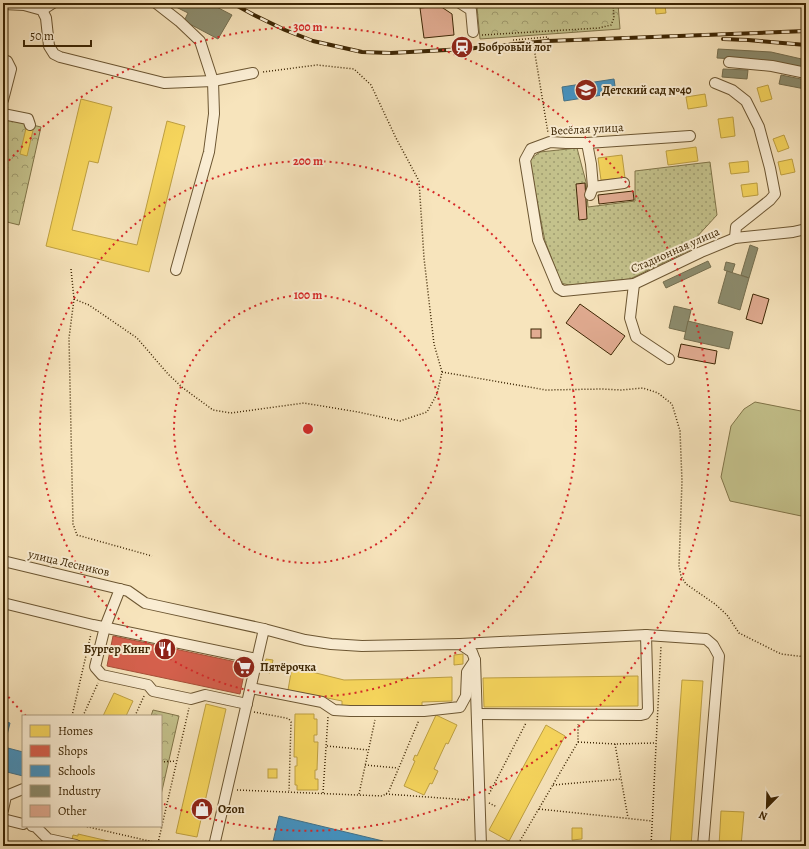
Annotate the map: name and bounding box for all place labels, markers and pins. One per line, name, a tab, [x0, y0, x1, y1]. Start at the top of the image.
station icon: Бобровый лог	[449, 34, 475, 60]
place label: Бобровый лог	[478, 39, 552, 55]
school or university icon: Детский сад №40	[573, 77, 599, 103]
place label: Детский сад №40	[602, 82, 692, 98]
centre of rings	[301, 422, 315, 436]
restaurant icon: Бургер Кинг	[152, 636, 178, 662]
place label: Бургер Кинг	[84, 641, 151, 657]
supermarket icon: Пятёрочка	[231, 654, 257, 680]
place label: Пятёрочка	[260, 659, 317, 675]
shop icon: Ozon	[189, 796, 215, 822]
place label: Ozon	[218, 801, 245, 817]

